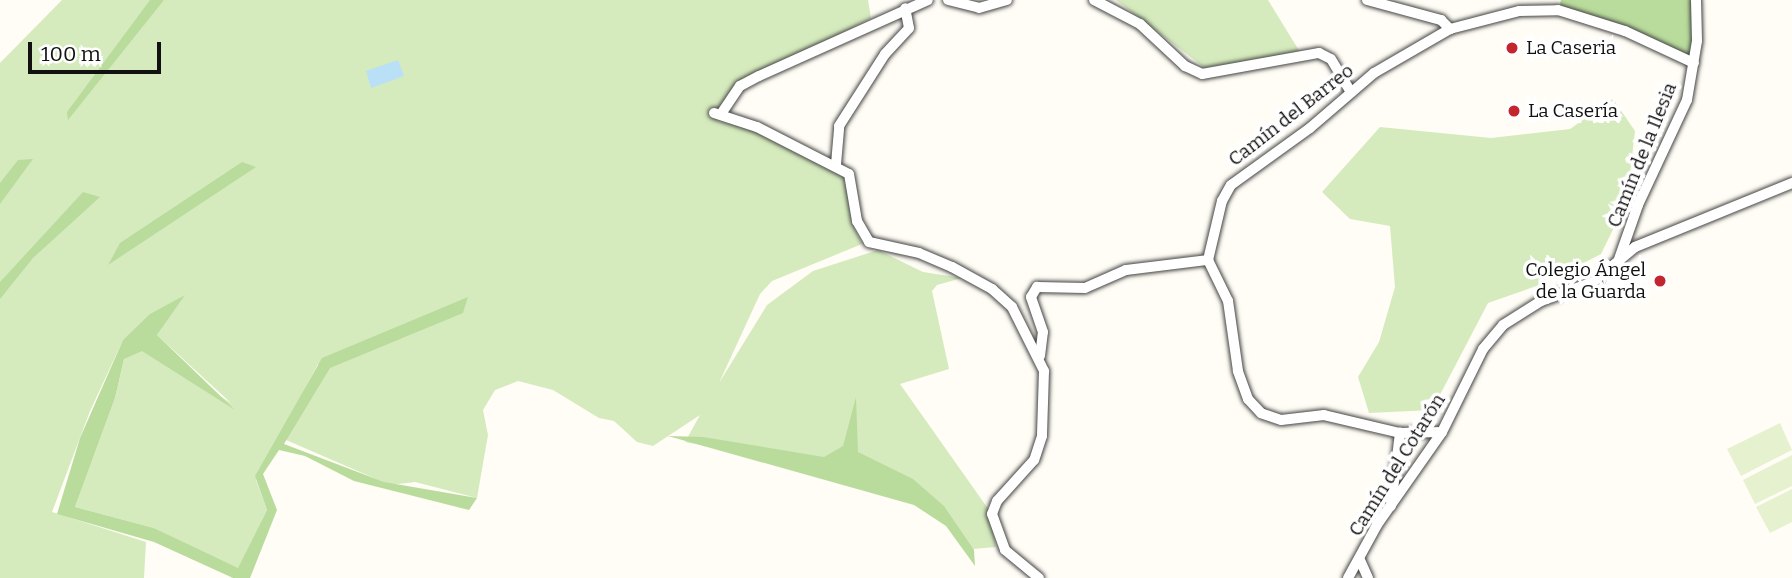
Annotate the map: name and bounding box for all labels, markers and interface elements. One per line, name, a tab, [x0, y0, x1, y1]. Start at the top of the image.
scale bar	[32, 28, 164, 72]
place label: La Caseria	[1526, 37, 1616, 59]
marker: La Caseria	[1504, 40, 1520, 56]
text: 100 m	[41, 41, 101, 67]
street label: Camín del Barreo	[1224, 59, 1358, 171]
street label: Camín de la Ilesia	[1603, 79, 1681, 231]
place label: La Casería	[1528, 100, 1618, 122]
marker: La Casería	[1506, 103, 1522, 119]
place label: Colegio Ángel de la Guarda	[1525, 259, 1646, 303]
marker: Colegio Ángel de la Guarda	[1652, 273, 1668, 289]
street label: Camín del Cotarón	[1344, 390, 1450, 540]

